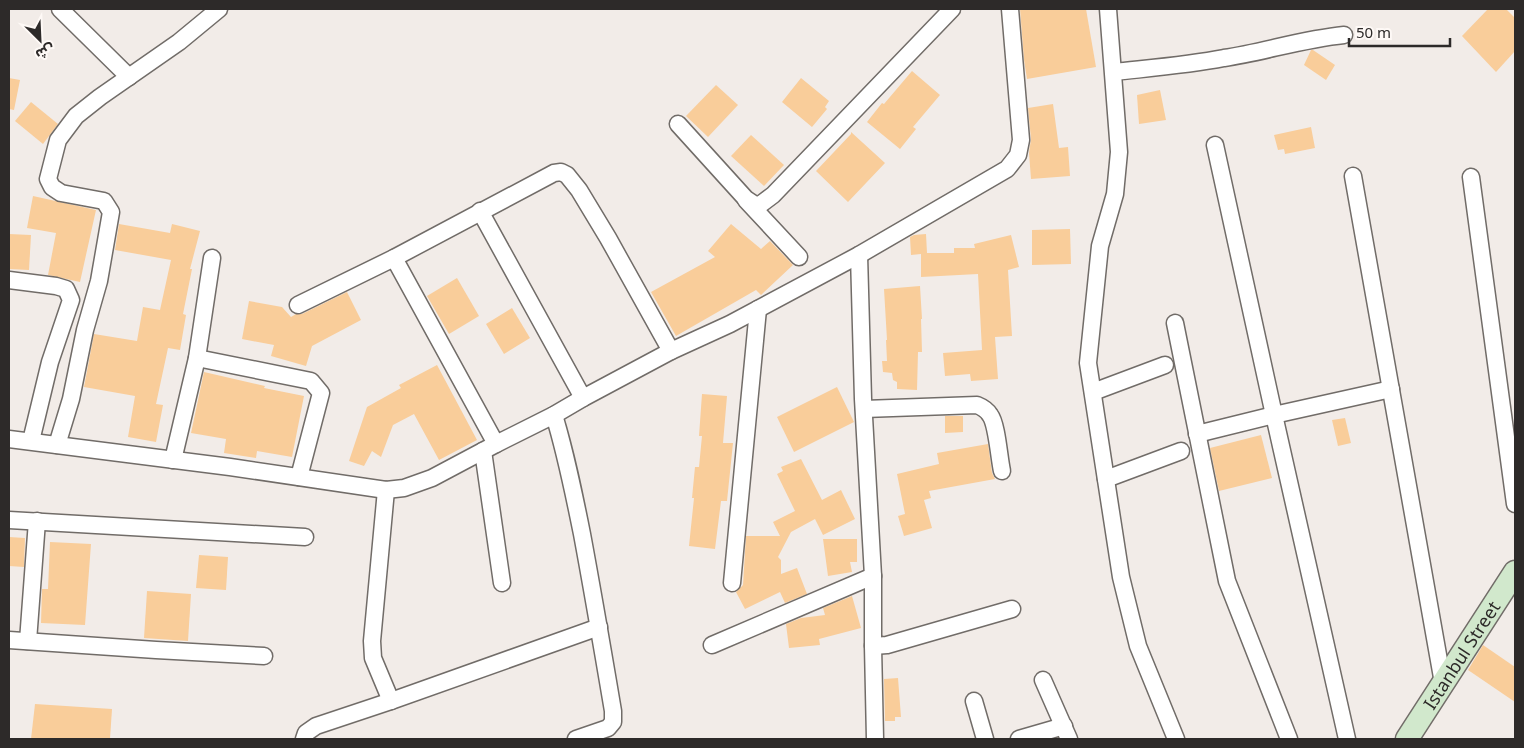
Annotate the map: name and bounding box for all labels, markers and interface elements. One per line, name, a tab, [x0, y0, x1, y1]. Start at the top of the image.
north arrow	[15, 15, 65, 65]
scale bar	[1349, 15, 1450, 47]
text: 50 m	[1356, 22, 1391, 42]
text: ش	[33, 40, 58, 65]
street label: Istanbul Street	[1417, 596, 1505, 714]

